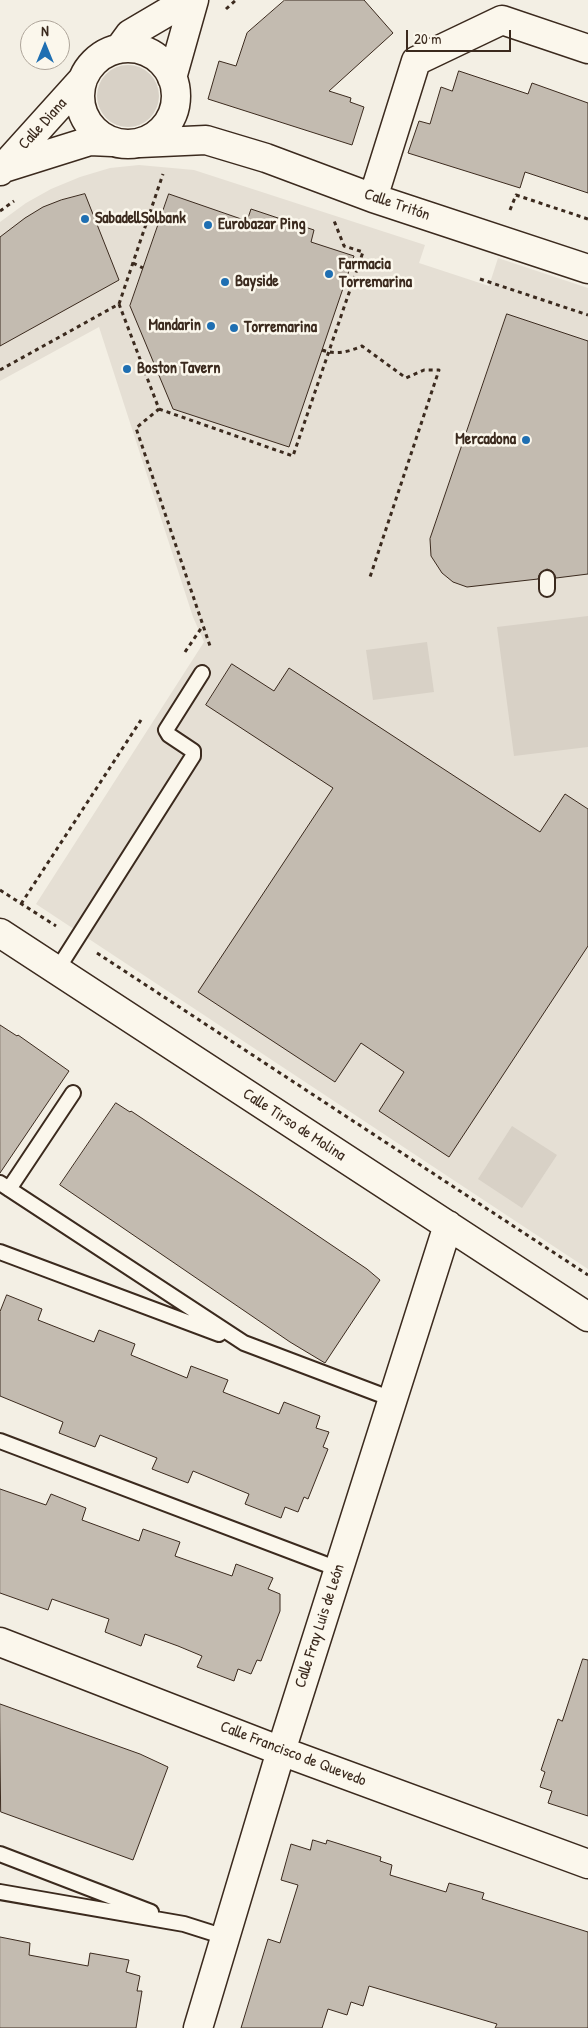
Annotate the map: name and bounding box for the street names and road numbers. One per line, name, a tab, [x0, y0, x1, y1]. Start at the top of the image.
street label: Calle Diana	[15, 94, 71, 154]
street label: Calle Tritón	[362, 185, 432, 225]
street label: Calle Tirso de Molina	[239, 1085, 349, 1165]
street label: Calle Fray Luis de León	[291, 1562, 349, 1690]
street label: Calle Francisco de Quevedo	[217, 1717, 369, 1791]

